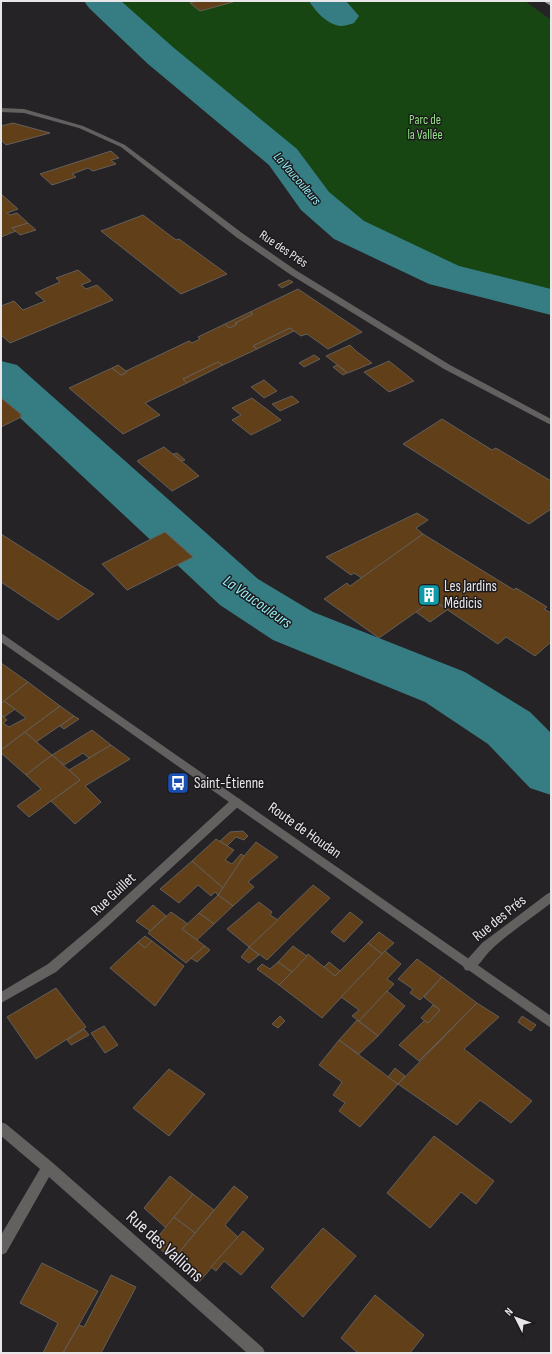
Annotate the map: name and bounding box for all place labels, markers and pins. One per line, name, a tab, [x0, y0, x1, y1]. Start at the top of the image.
place label: Les Jardins Médicis	[444, 577, 497, 613]
building icon: Les Jardins Médicis	[416, 582, 442, 608]
bus stop icon: Saint-Étienne	[165, 770, 191, 796]
place label: Saint-Étienne	[194, 774, 264, 793]

